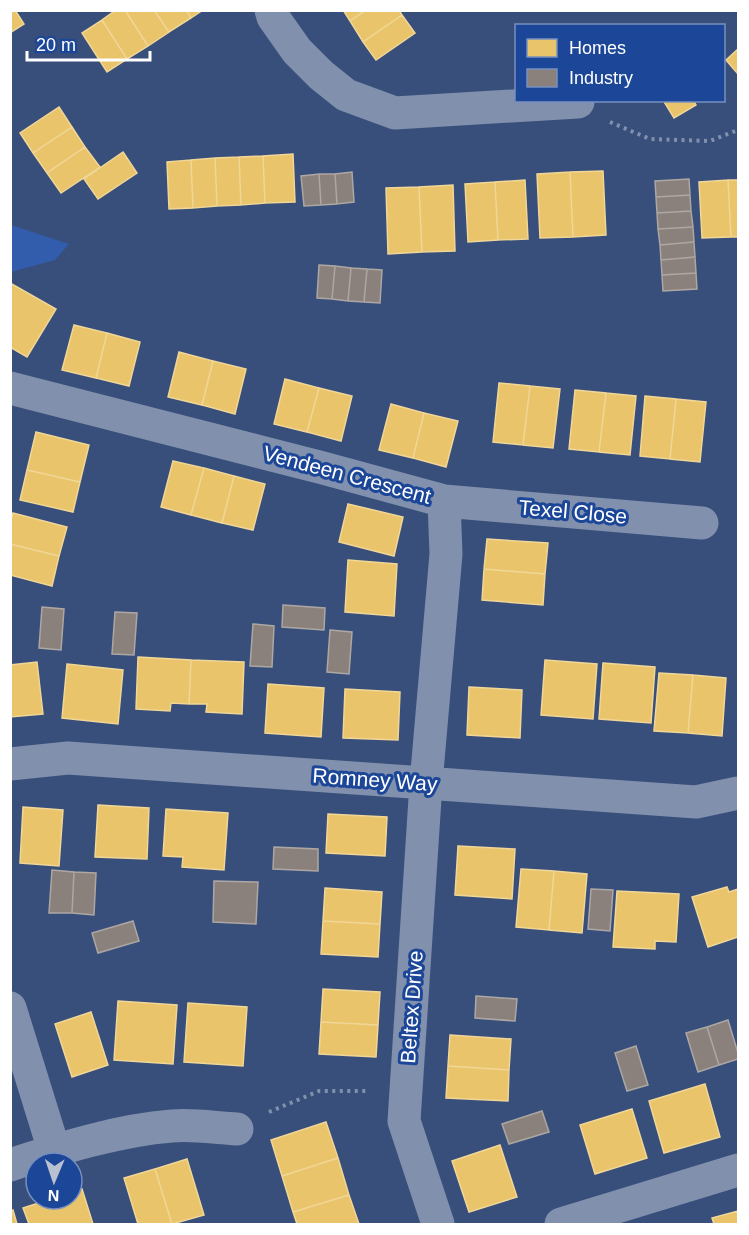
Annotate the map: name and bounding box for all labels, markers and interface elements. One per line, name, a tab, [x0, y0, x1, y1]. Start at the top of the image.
scale bar	[27, 24, 150, 62]
legend	[515, 24, 725, 102]
text: 20 m	[36, 35, 76, 55]
text: Homes	[569, 38, 626, 58]
text: Industry	[569, 68, 633, 88]
street label: Vendeen Crescent	[261, 441, 434, 508]
street label: Texel Close	[518, 495, 628, 528]
street label: Romney Way	[312, 764, 439, 795]
street label: Beltex Drive	[396, 950, 427, 1064]
north arrow	[24, 1151, 84, 1211]
text: N	[47, 1187, 60, 1204]

